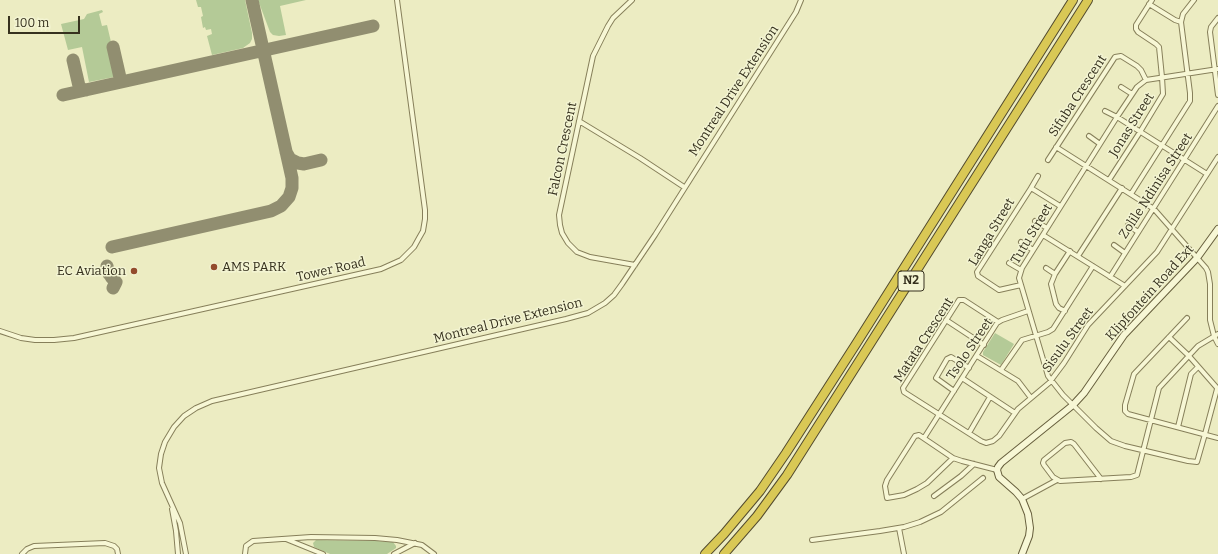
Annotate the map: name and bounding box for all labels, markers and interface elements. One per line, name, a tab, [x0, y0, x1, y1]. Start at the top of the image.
scale bar	[10, 8, 82, 34]
text: 100 m	[15, 16, 49, 30]
street label: Montreal Drive Extension	[686, 23, 782, 159]
street label: Sifuba Crescent	[1046, 52, 1110, 140]
street label: Jonas Street	[1106, 90, 1158, 160]
street label: Falcon Crescent	[545, 101, 581, 197]
street label: Zolile Ndinisa Street	[1116, 130, 1196, 242]
street label: Langa Street	[966, 195, 1018, 269]
street label: Tutu Street	[1008, 201, 1056, 267]
street label: Klipfontein Road Ext	[1103, 242, 1197, 344]
street label: Tower Road	[295, 254, 367, 286]
place label: AMS PARK	[222, 259, 286, 275]
marker: AMS PARK	[209, 262, 219, 272]
place label: EC Aviation	[57, 263, 126, 279]
marker: EC Aviation	[129, 266, 139, 276]
road number: N2	[898, 271, 924, 291]
street label: Montreal Drive Extension	[432, 295, 584, 347]
street label: Matata Crescent	[891, 295, 957, 385]
street label: Sisulu Street	[1039, 304, 1097, 376]
street label: Tsolo Street	[944, 315, 996, 383]

